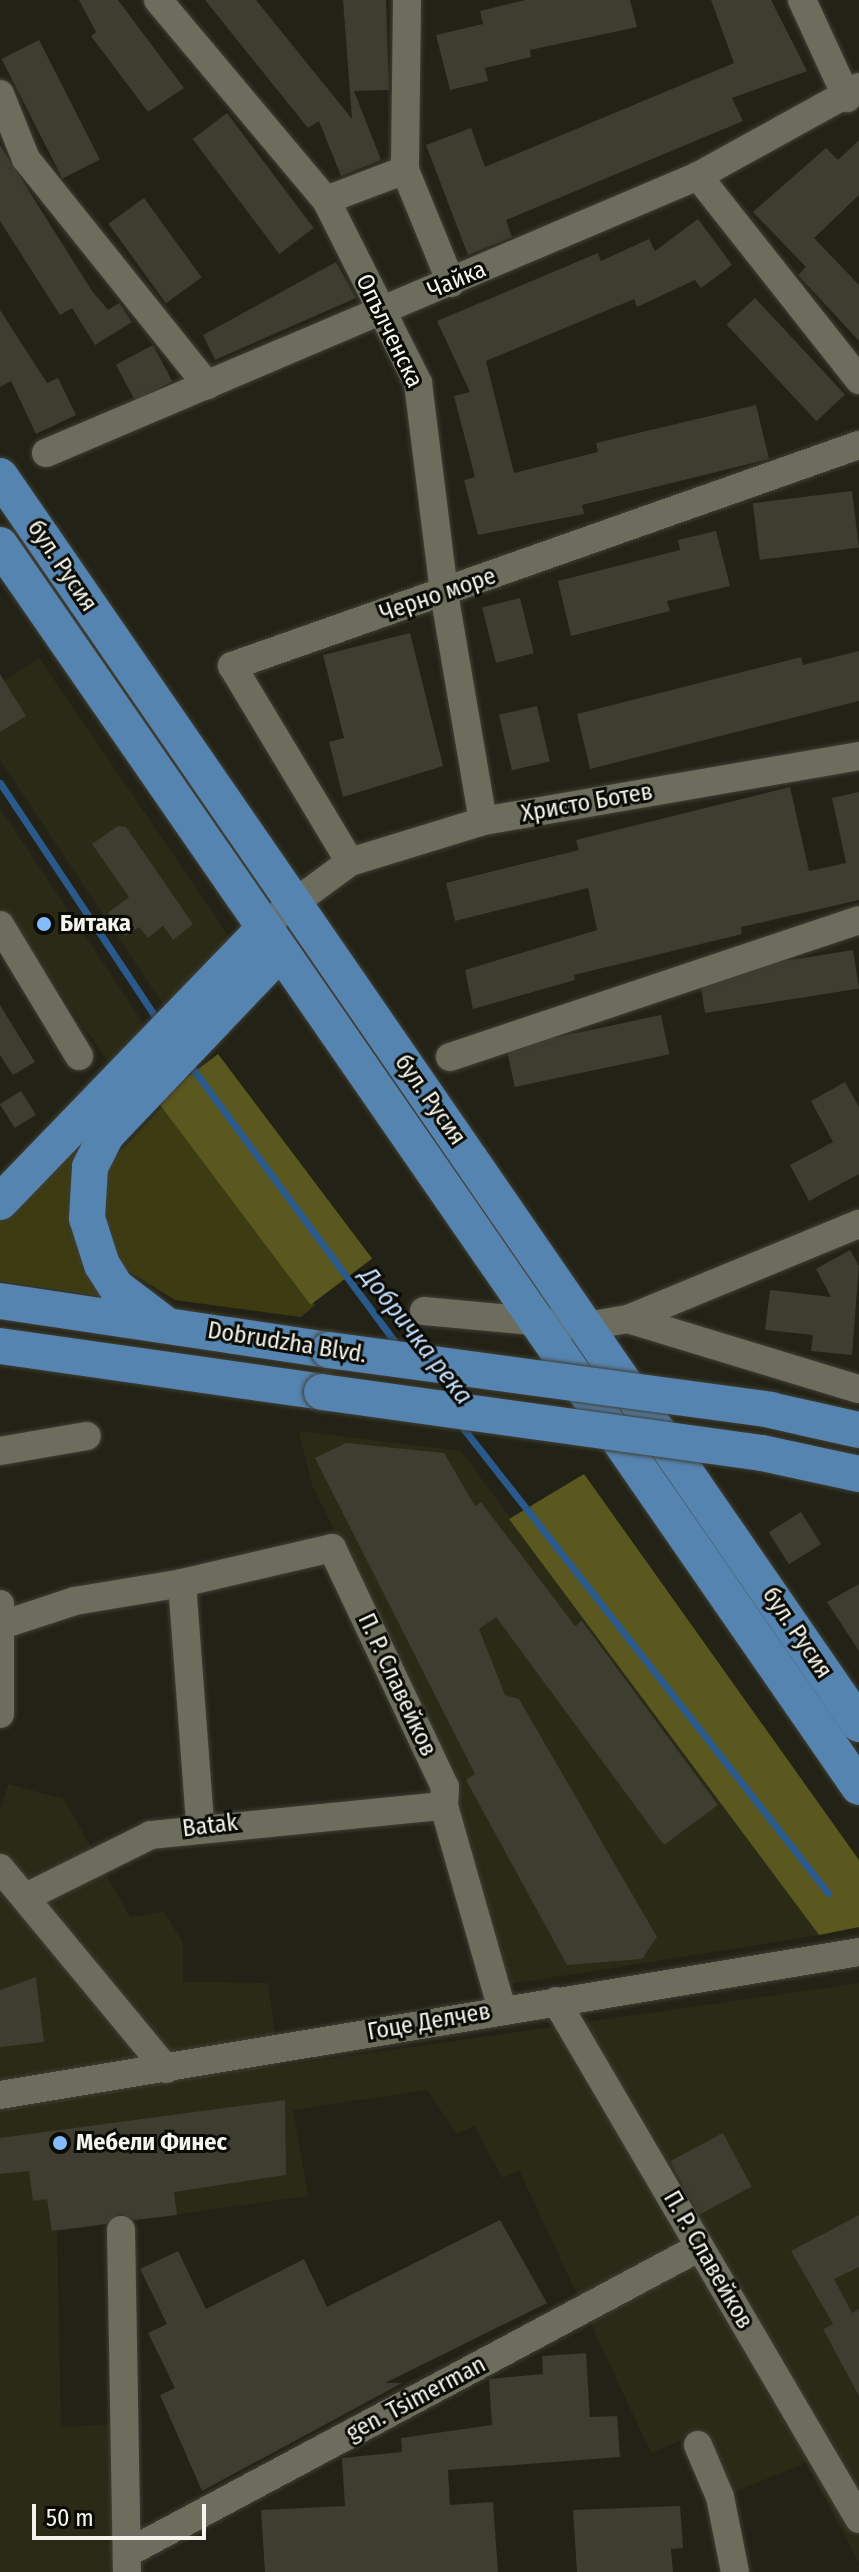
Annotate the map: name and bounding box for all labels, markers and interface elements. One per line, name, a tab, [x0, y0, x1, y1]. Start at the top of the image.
street label: Чайка	[424, 255, 490, 305]
street label: Опълченска	[349, 270, 429, 392]
street label: бул. Русия	[21, 515, 103, 617]
street label: Черно море	[376, 562, 500, 628]
street label: Христо Ботев	[519, 777, 655, 829]
place label: Битака	[60, 910, 131, 938]
marker: Битака	[35, 915, 53, 933]
street label: бул. Русия	[388, 1049, 472, 1151]
water label: Добричка река	[353, 1261, 479, 1411]
street label: Dobrudzha Blvd.	[206, 1316, 368, 1370]
street label: бул. Русия	[756, 1582, 838, 1684]
street label: П. Р. Славейков	[351, 1609, 443, 1761]
street label: Batak	[181, 1808, 239, 1844]
street label: Гоце Делчев	[365, 1997, 493, 2047]
place label: Мебели Финес	[76, 2129, 227, 2157]
marker: Мебели Финес	[51, 2134, 69, 2152]
street label: П. Р. Славейков	[657, 2186, 759, 2334]
street label: gen. Tsimerman	[341, 2350, 491, 2448]
scale bar	[36, 2488, 210, 2538]
text: 50 m	[46, 2504, 94, 2532]

